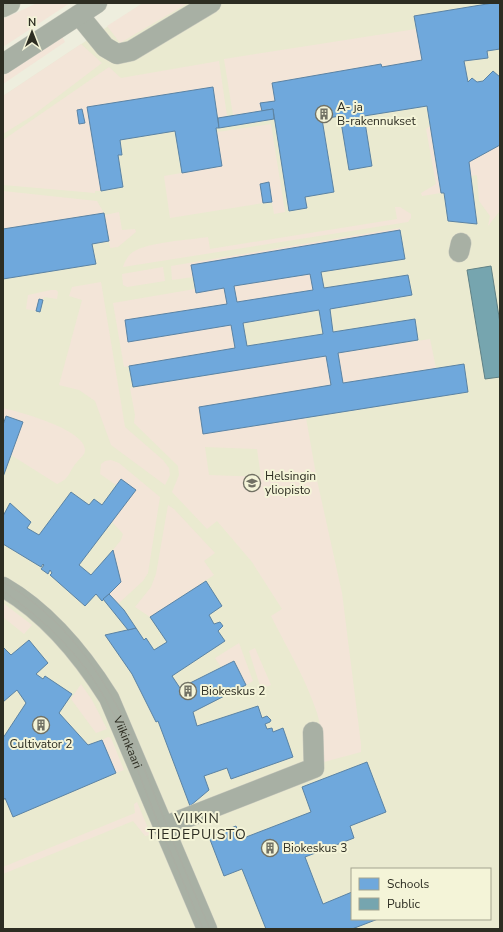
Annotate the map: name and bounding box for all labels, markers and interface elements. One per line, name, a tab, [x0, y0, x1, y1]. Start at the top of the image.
north arrow	[12, 12, 52, 52]
text: N	[28, 15, 36, 30]
place label: A- ja B-rakennukset	[337, 99, 416, 129]
building icon: A- ja B-rakennukset	[314, 104, 334, 124]
place label: Helsingin yliopisto	[265, 468, 316, 498]
school or university icon: Helsingin yliopisto	[242, 473, 262, 493]
building icon: Biokeskus 2	[178, 681, 198, 701]
place label: Biokeskus 2	[201, 683, 265, 699]
street label: Viikinkaari	[109, 713, 146, 771]
building icon: Cultivator 2	[31, 715, 51, 735]
place label: Cultivator 2	[10, 736, 72, 752]
district label: VIIKIN TIEDEPUISTO	[147, 809, 247, 844]
building icon: Biokeskus 3	[260, 838, 280, 858]
place label: Biokeskus 3	[283, 840, 347, 856]
legend	[351, 868, 491, 920]
text: Schools	[387, 876, 430, 892]
text: Public	[387, 896, 421, 912]

